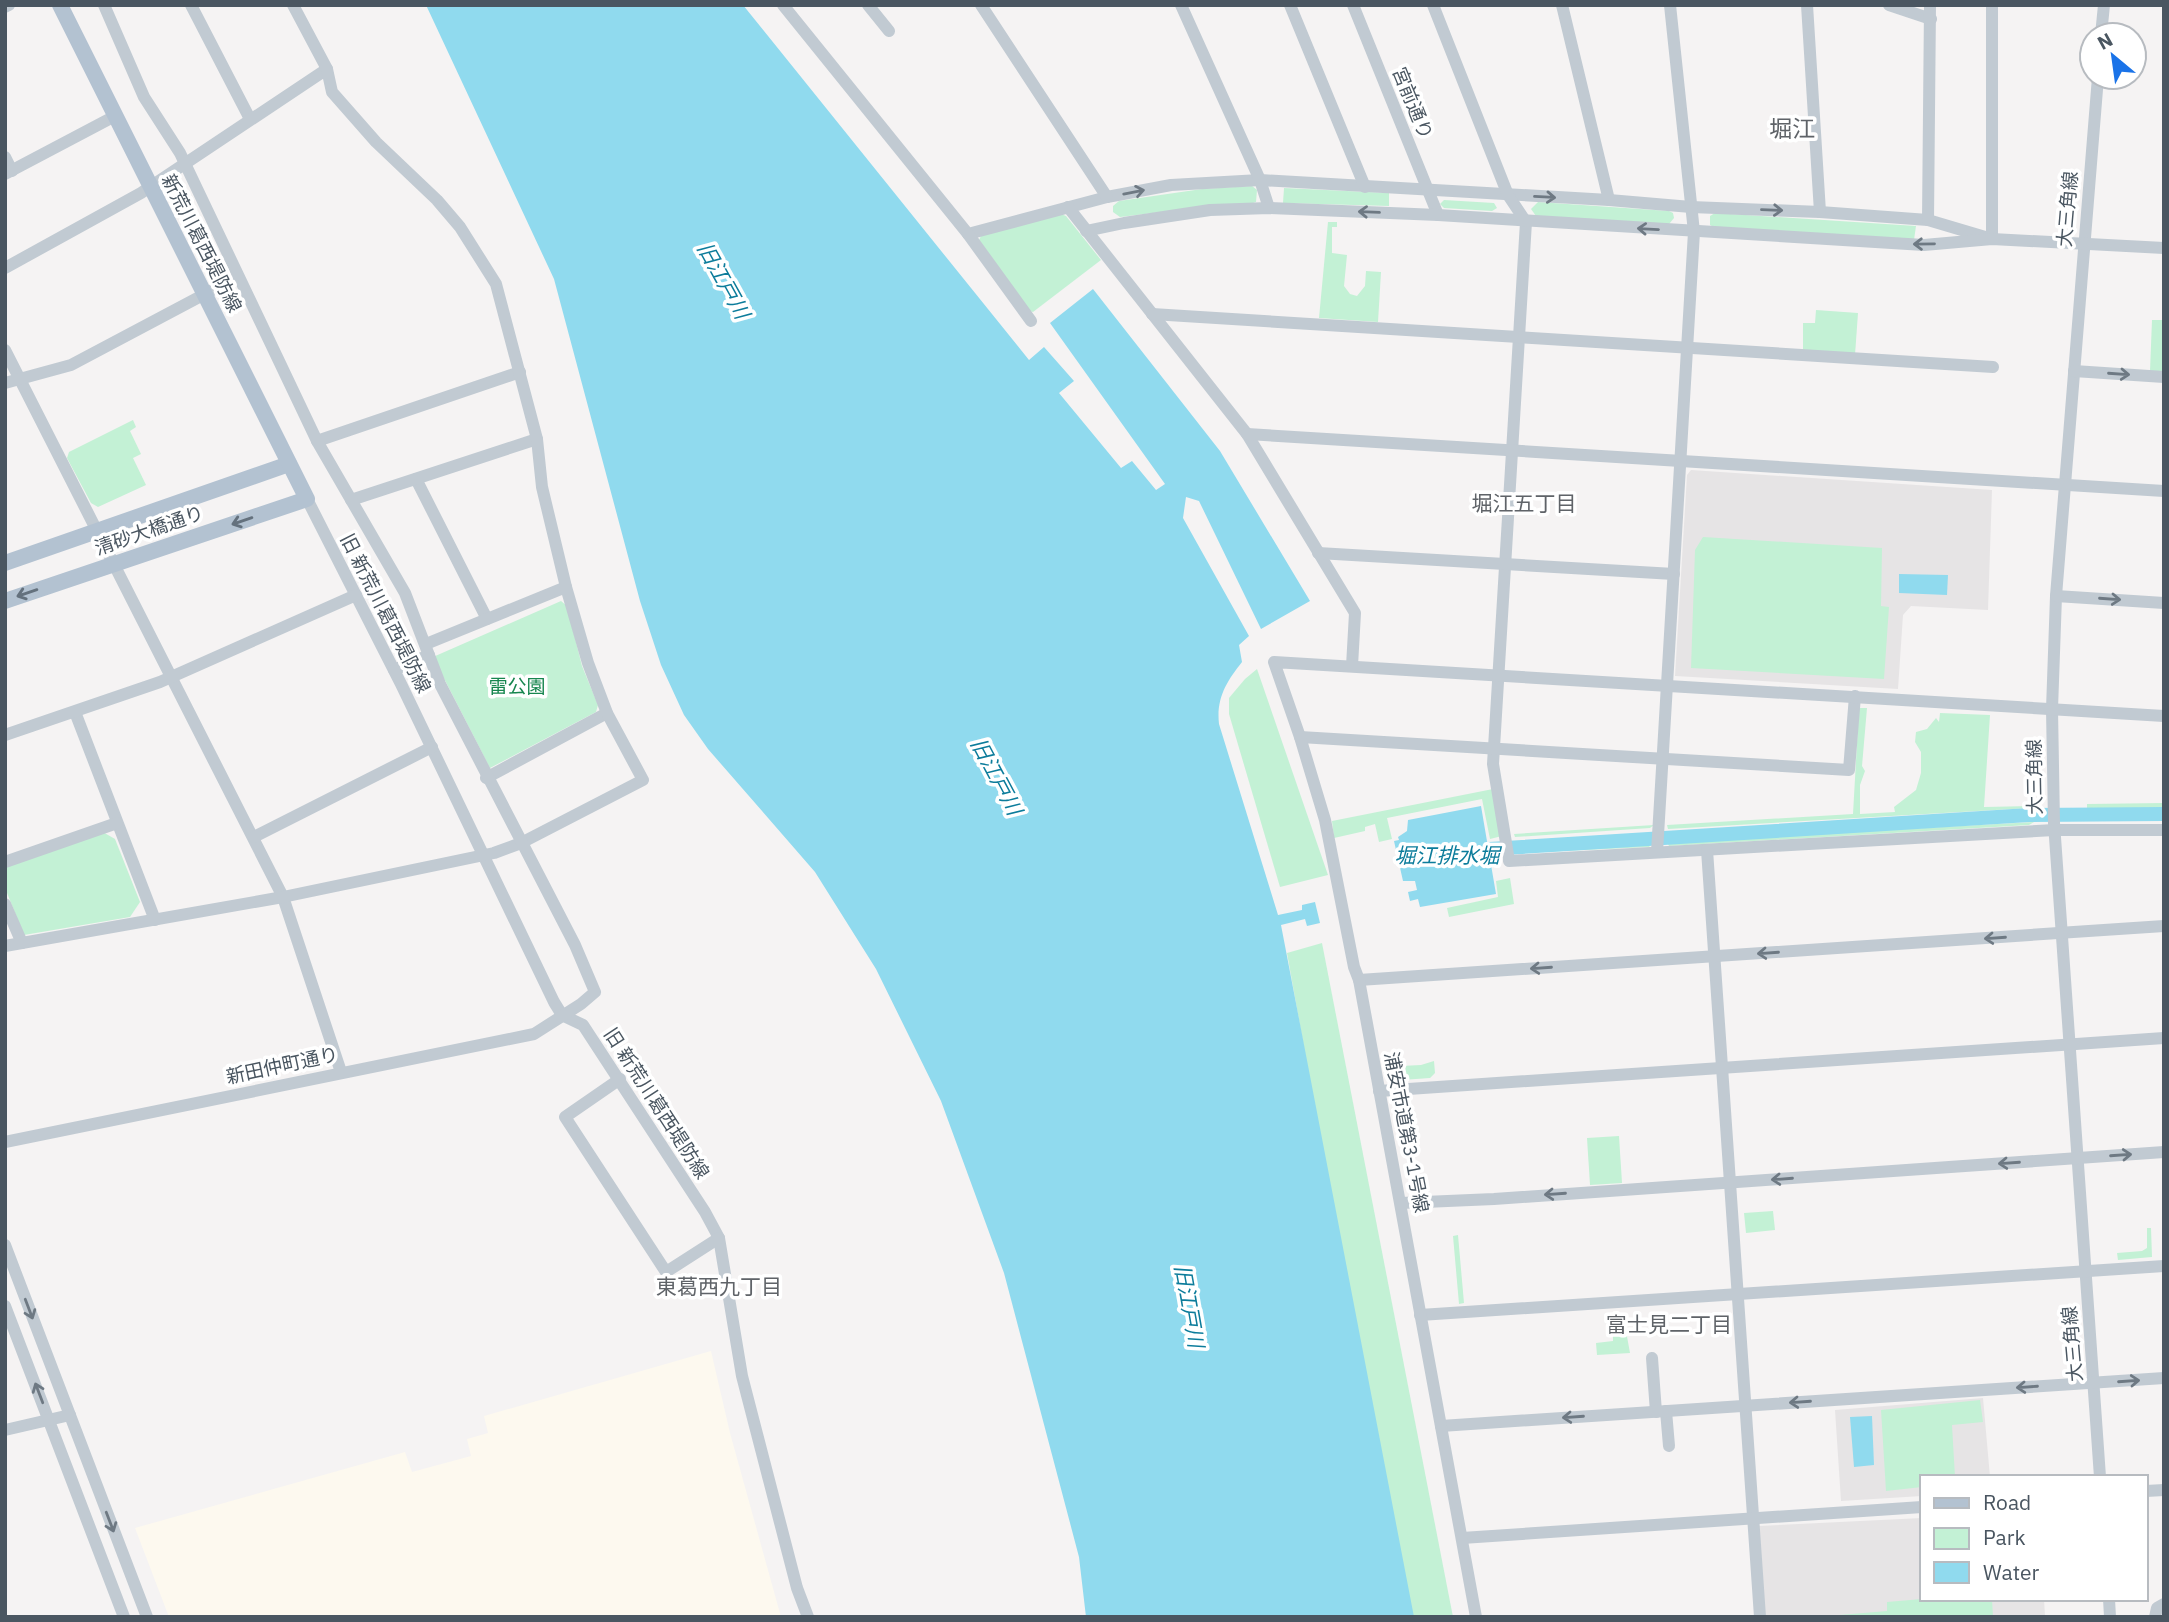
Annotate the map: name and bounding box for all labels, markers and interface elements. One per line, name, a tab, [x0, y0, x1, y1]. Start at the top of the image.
north arrow	[2078, 21, 2148, 91]
text: N	[2093, 27, 2117, 55]
street label: 宮前通り	[1388, 63, 1438, 143]
district label: 堀江	[1769, 113, 1815, 143]
street label: 新荒川葛西堤防線	[157, 170, 247, 316]
street label: 大三角線	[2052, 170, 2082, 248]
one-way arrow	[1122, 185, 1145, 198]
one-way arrow	[1533, 190, 1556, 203]
one-way arrow	[1760, 203, 1783, 216]
one-way arrow	[1358, 205, 1381, 218]
one-way arrow	[1638, 222, 1660, 235]
water label: 旧江戸川	[691, 236, 758, 325]
one-way arrow	[1913, 238, 1936, 251]
one-way arrow	[2107, 368, 2130, 381]
district label: 堀江五丁目	[1472, 489, 1577, 517]
street label: 清砂大橋通り	[91, 500, 207, 560]
one-way arrow	[231, 515, 253, 528]
street label: 旧 新荒川葛西堤防線	[335, 529, 437, 697]
one-way arrow	[16, 588, 38, 600]
one-way arrow	[2098, 593, 2121, 606]
park label: 雷公園	[488, 674, 546, 698]
water label: 旧江戸川	[965, 732, 1030, 821]
street label: 大三角線	[2021, 739, 2047, 815]
water label: 堀江排水堀	[1395, 841, 1502, 869]
one-way arrow	[1984, 932, 2007, 945]
one-way arrow	[1757, 946, 1780, 959]
one-way arrow	[1530, 961, 1553, 974]
street label: 旧 新荒川葛西堤防線	[599, 1023, 715, 1183]
street label: 新田仲町通り	[224, 1041, 340, 1089]
street label: 浦安市道第3-1号線	[1380, 1050, 1434, 1214]
one-way arrow	[2109, 1148, 2131, 1161]
one-way arrow	[1999, 1157, 2021, 1170]
one-way arrow	[1771, 1172, 1794, 1185]
one-way arrow	[1544, 1188, 1567, 1201]
water label: 旧江戸川	[1169, 1262, 1211, 1352]
district label: 東葛西九丁目	[656, 1272, 782, 1300]
one-way arrow	[24, 1298, 37, 1320]
street label: 大三角線	[2057, 1305, 2087, 1383]
district label: 富士見二丁目	[1606, 1310, 1732, 1338]
one-way arrow	[2117, 1374, 2140, 1387]
one-way arrow	[2015, 1381, 2038, 1394]
one-way arrow	[31, 1382, 44, 1404]
one-way arrow	[1789, 1396, 1811, 1409]
one-way arrow	[1562, 1411, 1584, 1424]
legend	[1920, 1475, 2148, 1601]
text: Road	[1983, 1488, 2031, 1516]
one-way arrow	[105, 1510, 118, 1532]
text: Park	[1983, 1523, 2026, 1551]
text: Water	[1983, 1558, 2040, 1586]

